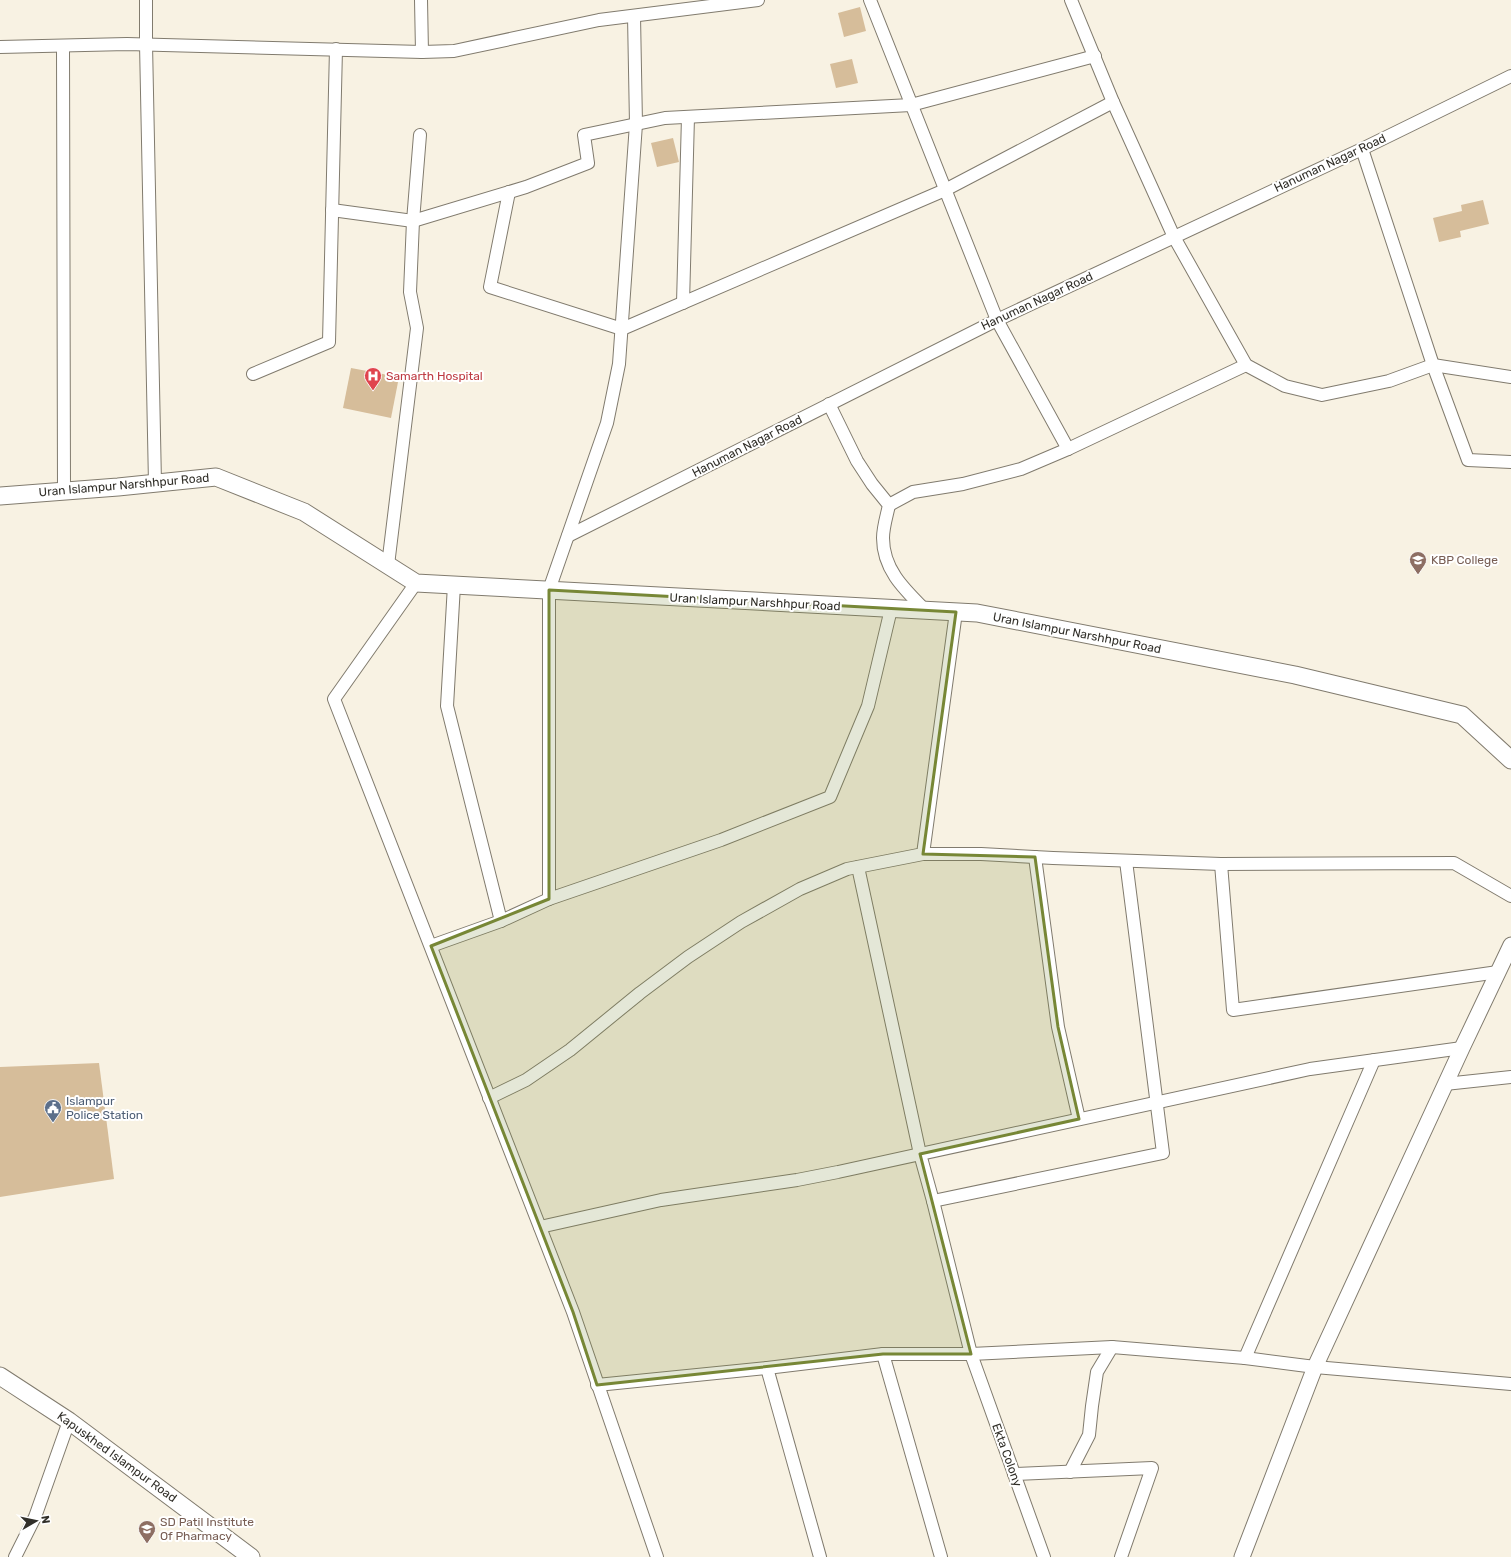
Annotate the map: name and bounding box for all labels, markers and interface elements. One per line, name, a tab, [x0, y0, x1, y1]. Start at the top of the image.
street label: Hanuman Nagar Road	[1272, 131, 1388, 195]
street label: Hanuman Nagar Road	[979, 269, 1095, 333]
hospital icon: Samarth Hospital	[363, 366, 383, 391]
place label: Samarth Hospital	[386, 369, 483, 383]
street label: Hanuman Nagar Road	[690, 412, 804, 480]
street label: Uran Islampur Narshhpur Road	[38, 471, 210, 499]
school or university icon: KBP College	[1408, 550, 1428, 575]
place label: KBP College	[1431, 553, 1498, 567]
street label: Uran Islampur Narshhpur Road	[669, 591, 841, 613]
street label: Uran Islampur Narshhpur Road	[992, 610, 1162, 656]
place label: Islampur Police Station	[66, 1094, 143, 1122]
public building icon: Islampur Police Station	[43, 1098, 63, 1123]
street label: Kapuskhed Islampur Road	[55, 1409, 179, 1505]
street label: Ekta Colony	[989, 1422, 1025, 1489]
north arrow	[16, 1501, 56, 1541]
text: N	[38, 1515, 52, 1525]
place label: SD Patil Institute Of Pharmacy	[160, 1515, 254, 1543]
school or university icon: SD Patil Institute Of Pharmacy	[137, 1519, 157, 1544]

